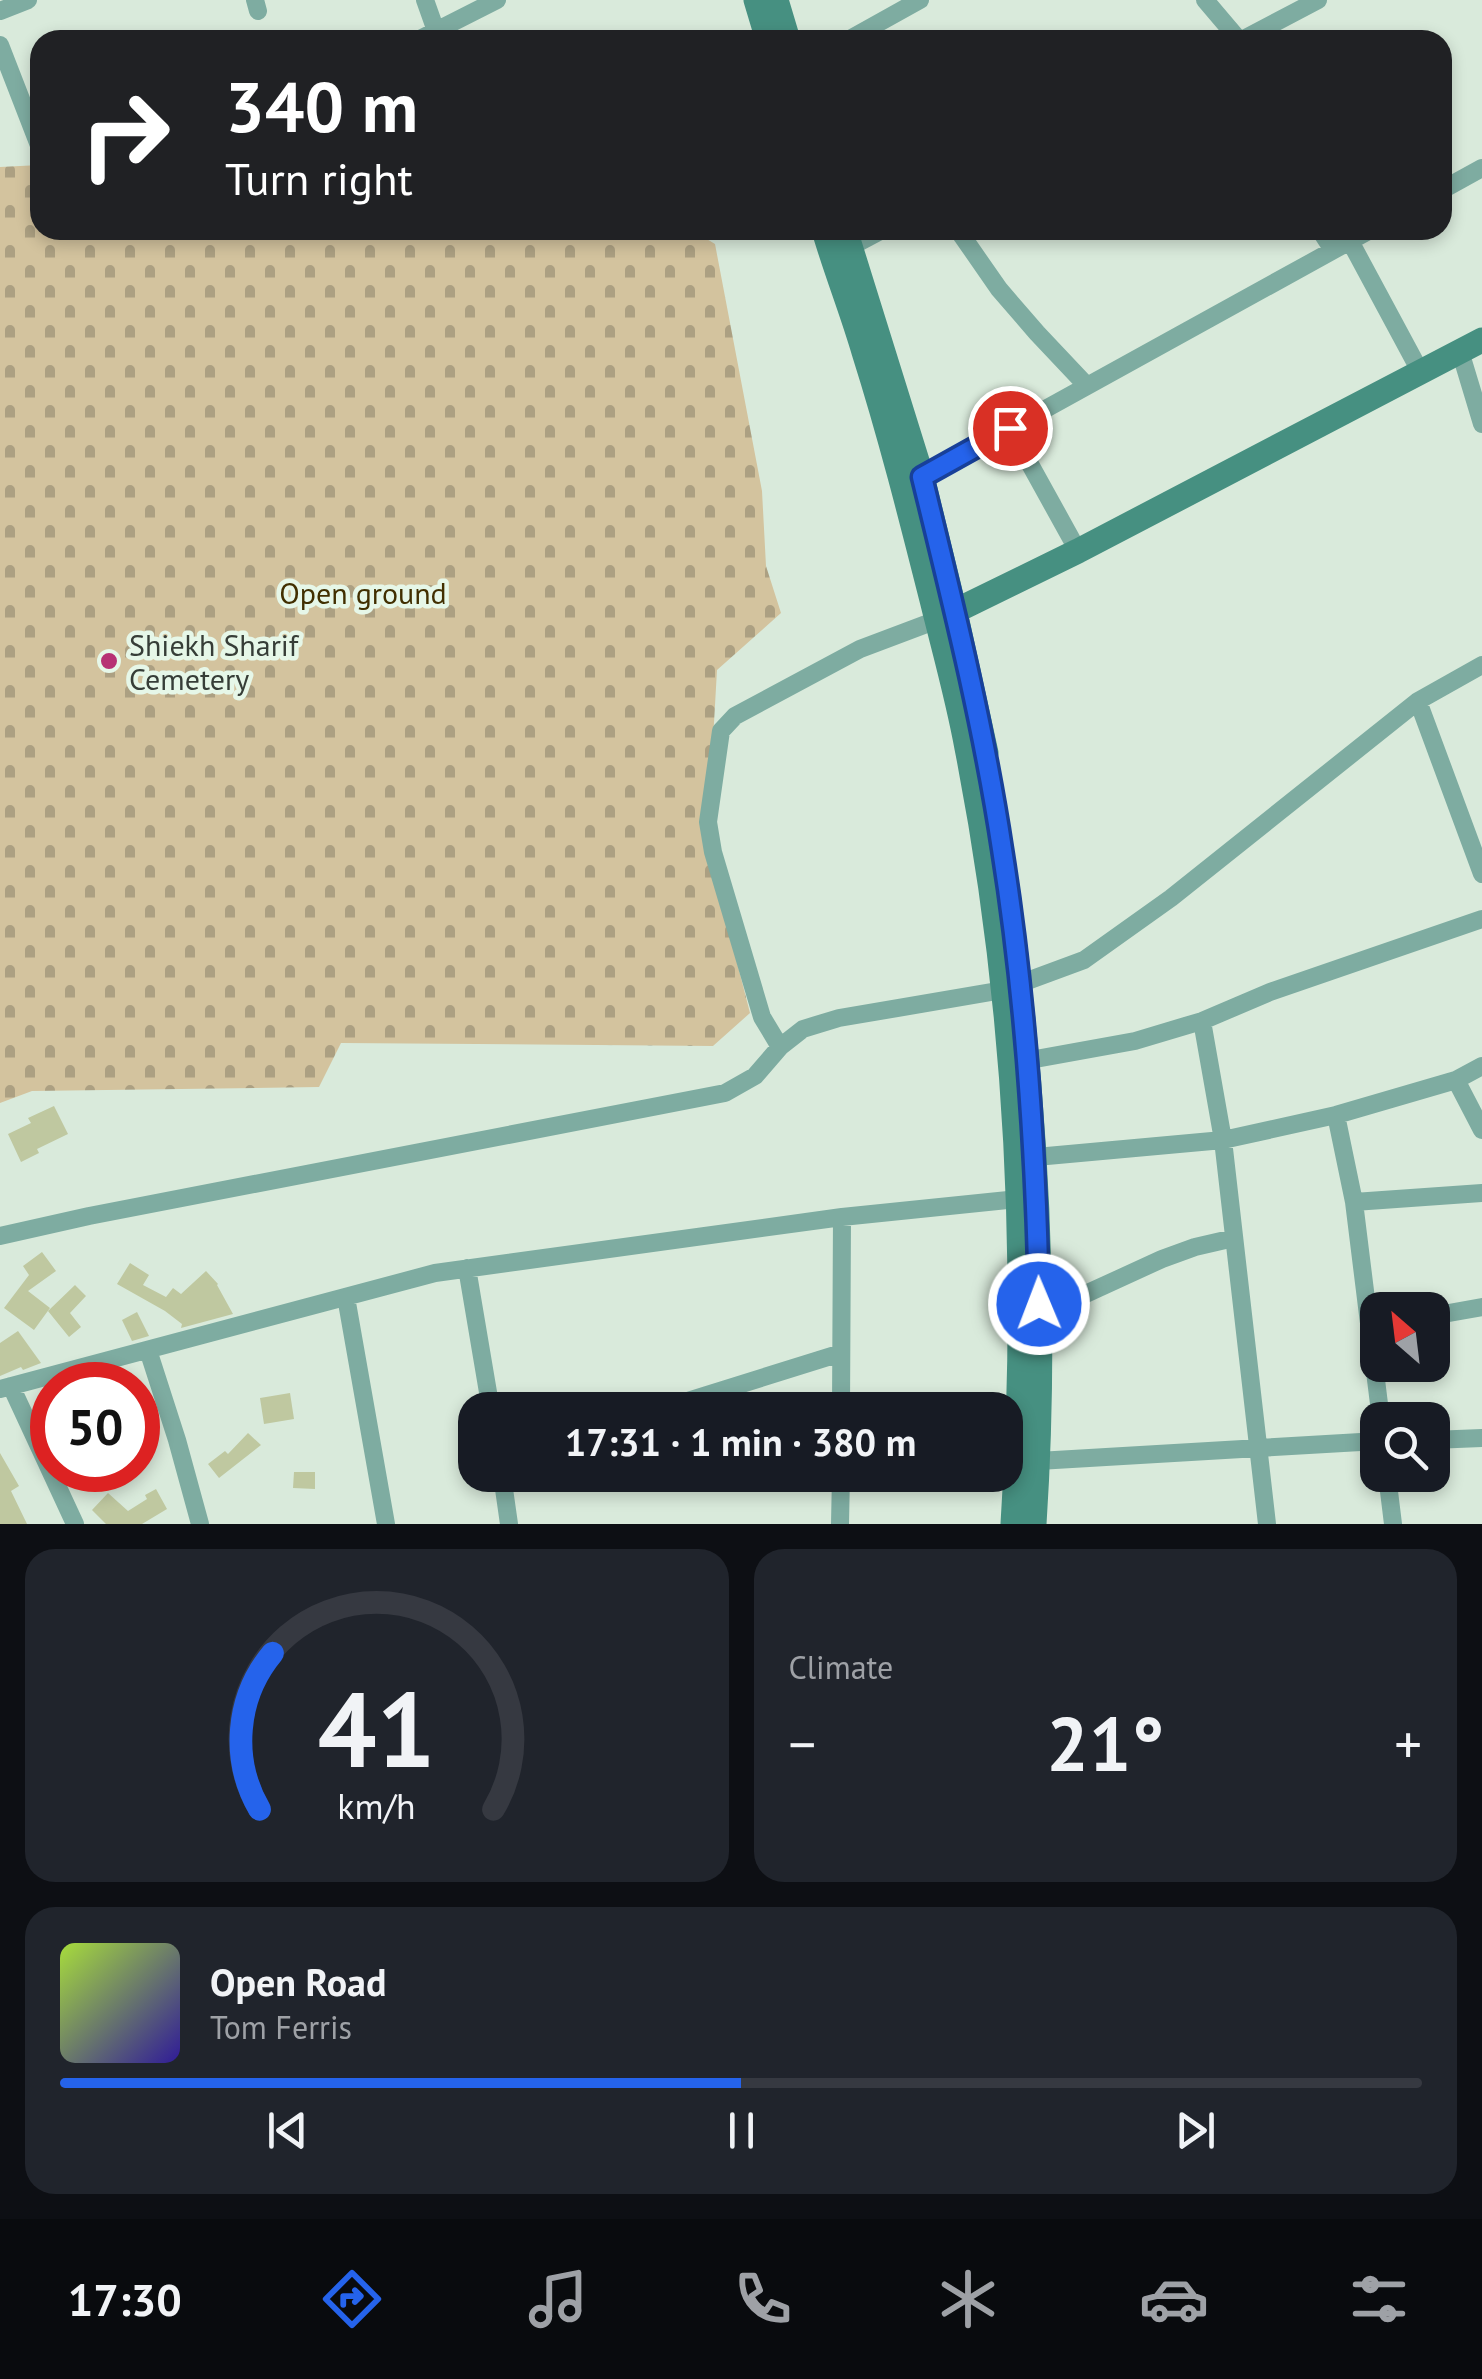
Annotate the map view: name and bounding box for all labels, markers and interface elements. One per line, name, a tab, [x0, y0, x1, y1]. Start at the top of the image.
text: 340 m	[225, 61, 418, 151]
icon: right	[60, 70, 190, 200]
text: Turn right	[225, 149, 413, 207]
pin	[968, 386, 1053, 471]
icon: arrive	[983, 401, 1038, 456]
park label: Open ground	[279, 573, 447, 612]
place label: Shiekh Sharif Cemetery	[129, 625, 300, 698]
marker: Shiekh Sharif Cemetery	[98, 650, 120, 672]
position arrow	[987, 1252, 1091, 1356]
north arrow	[1360, 1292, 1450, 1382]
map controls	[1360, 1292, 1450, 1492]
speed limit sign: 50	[30, 1362, 160, 1492]
button: search	[1360, 1402, 1450, 1492]
text: 17:31 · 1 min · 380 m	[565, 1417, 916, 1466]
text: Climate	[789, 1646, 893, 1688]
text: 41	[318, 1661, 436, 1796]
text: 21°	[1046, 1695, 1164, 1792]
text: −	[789, 1708, 816, 1779]
text: +	[1394, 1708, 1422, 1779]
text: km/h	[338, 1783, 416, 1829]
text: Open Road	[210, 1957, 386, 2006]
text: Tom Ferris	[210, 2006, 352, 2048]
icon: previous	[260, 2103, 315, 2158]
icon: pause	[714, 2103, 769, 2158]
icon: next	[1168, 2103, 1223, 2158]
icon: directions	[317, 2264, 387, 2334]
icon: music	[523, 2264, 593, 2334]
icon: phone	[728, 2264, 798, 2334]
icon: climate	[933, 2264, 1003, 2334]
icon: car	[1139, 2264, 1209, 2334]
icon: filters	[1344, 2264, 1414, 2334]
text: 17:30	[68, 2270, 182, 2328]

